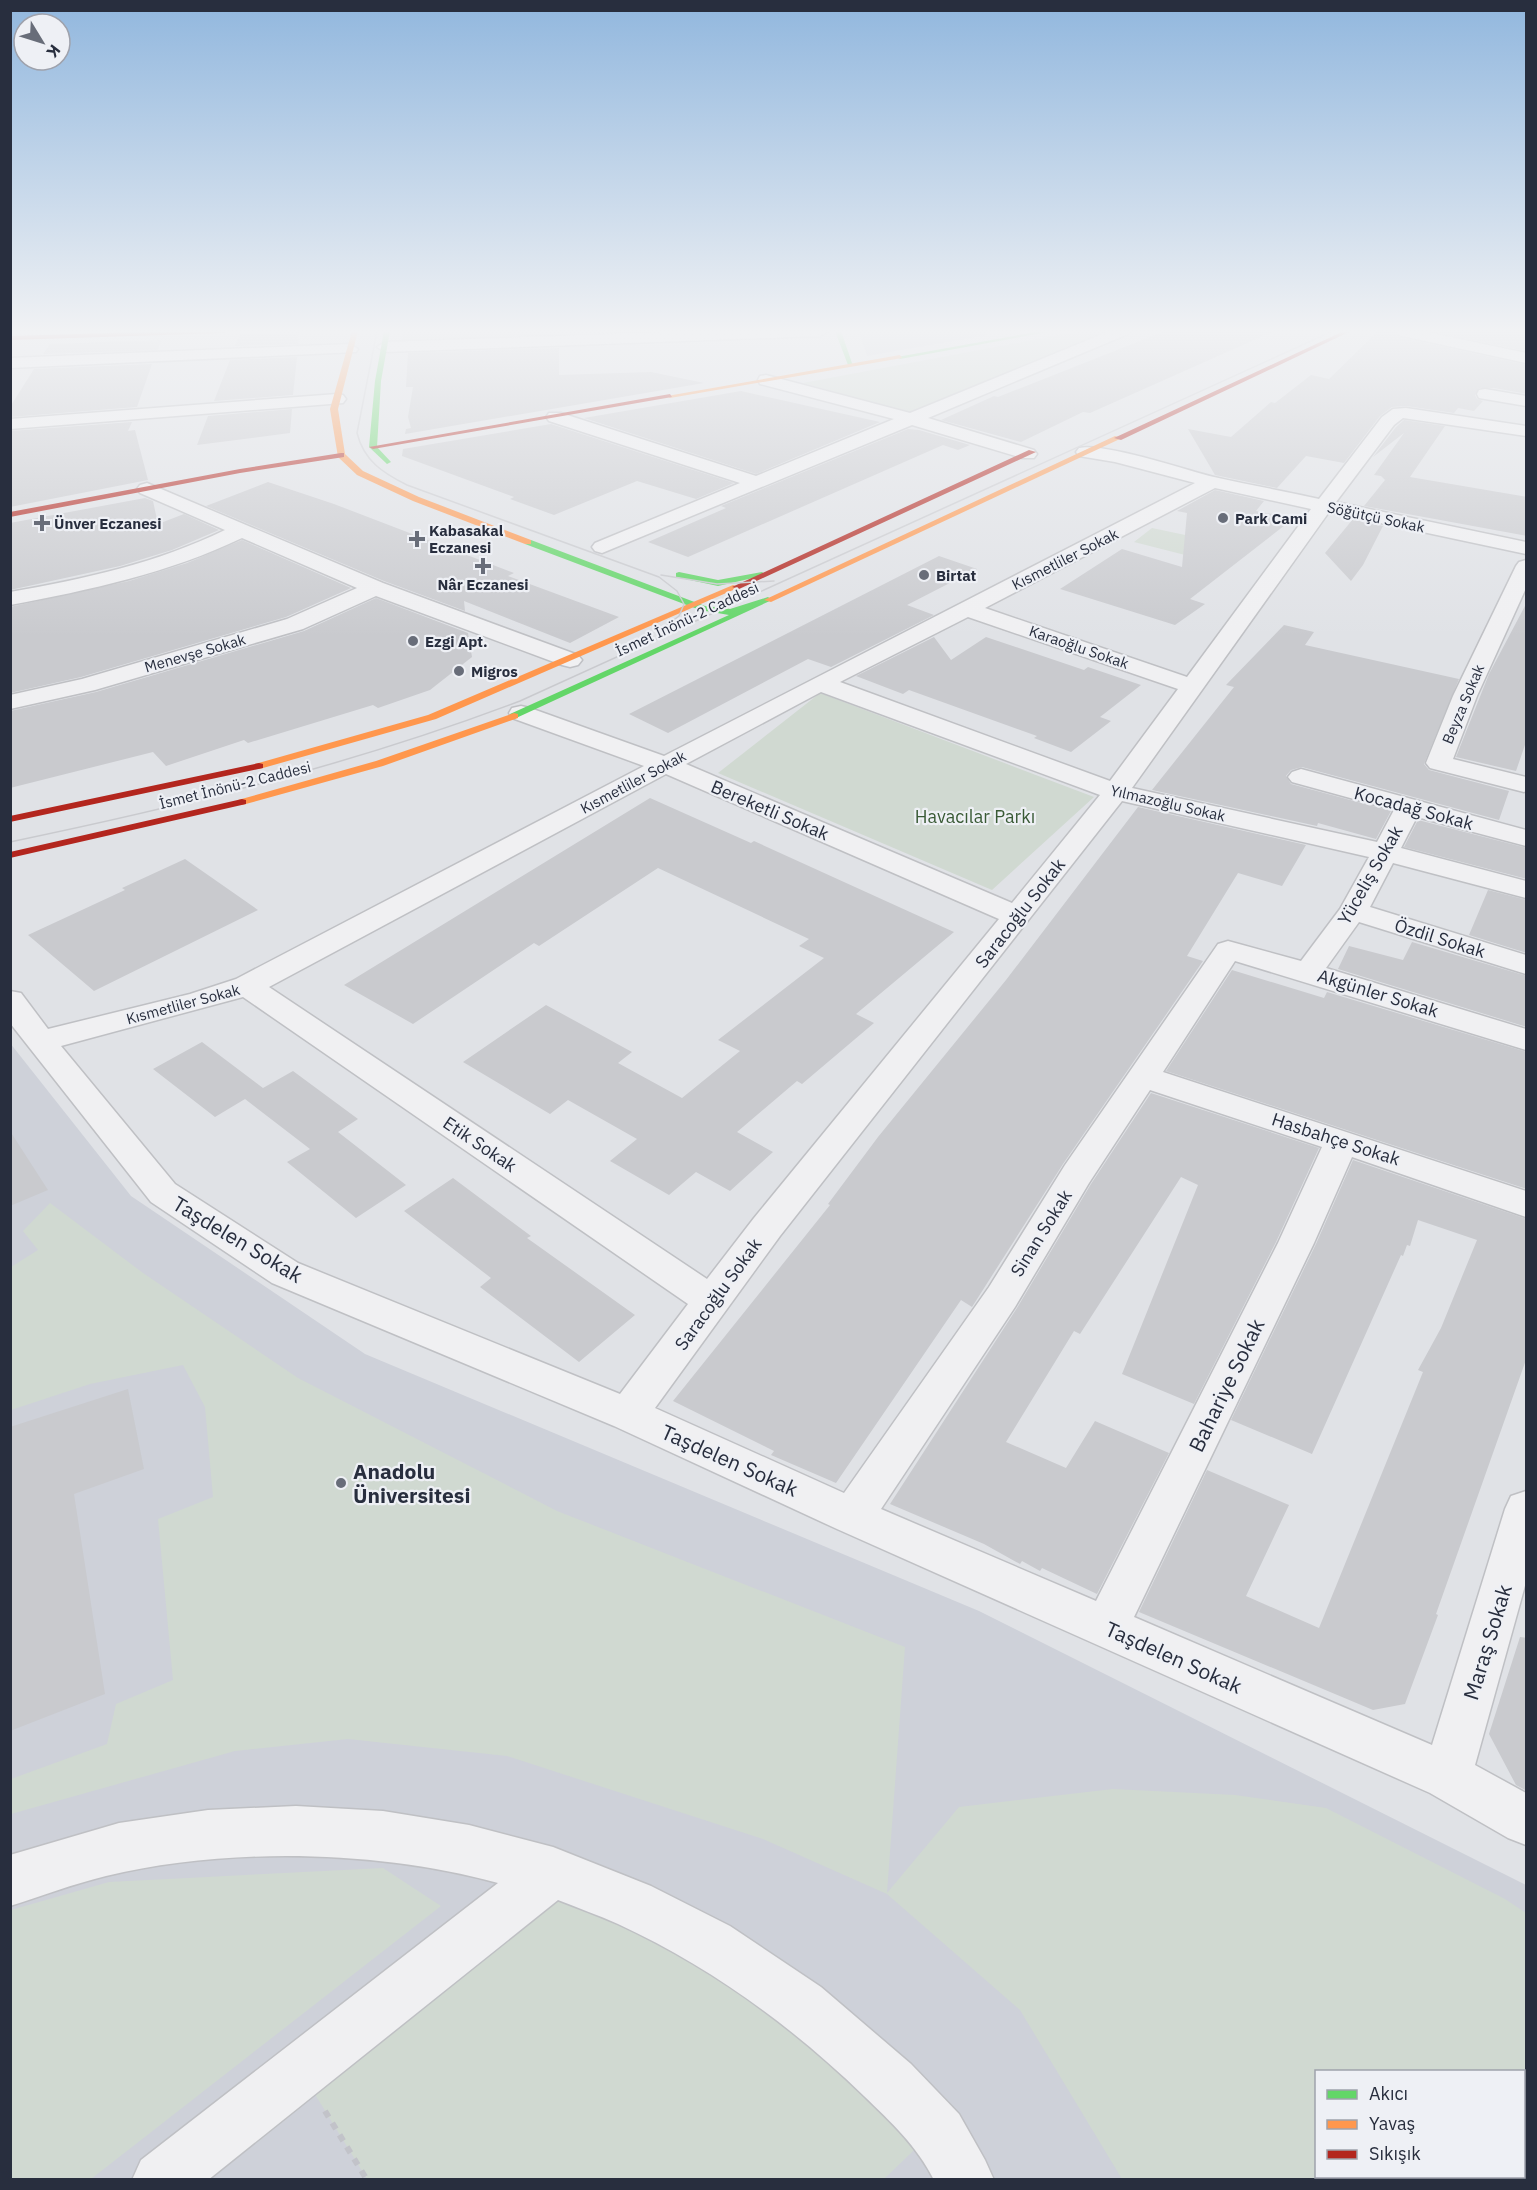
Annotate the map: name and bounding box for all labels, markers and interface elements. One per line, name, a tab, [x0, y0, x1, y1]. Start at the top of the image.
north arrow	[12, 12, 72, 72]
text: K	[43, 41, 65, 62]
street label: Söğütçü Sokak	[1325, 497, 1427, 537]
place label: Park Cami	[1235, 509, 1307, 528]
marker: Park Cami	[1216, 511, 1230, 525]
place label: Ünver Eczanesi	[54, 514, 161, 533]
marker: Ünver Eczanesi	[35, 516, 49, 530]
place label: Kabasakal Eczanesi	[429, 521, 504, 557]
street label: Kısmetliler Sokak	[1009, 524, 1122, 594]
marker: Kabasakal Eczanesi	[410, 532, 424, 546]
marker: Nâr Eczanesi	[476, 559, 490, 573]
place label: Birtat	[936, 566, 977, 585]
marker: Birtat	[917, 568, 931, 582]
place label: Nâr Eczanesi	[437, 575, 529, 594]
street label: İsmet İnönü-2 Caddesi	[612, 577, 762, 661]
street label: Karaoğlu Sokak	[1027, 621, 1131, 673]
street label: Menevşe Sokak	[142, 629, 248, 677]
place label: Ezgi Apt.	[425, 632, 488, 651]
marker: Ezgi Apt.	[406, 634, 420, 648]
street label: Beyza Sokak	[1438, 661, 1488, 747]
place label: Migros	[471, 662, 518, 681]
marker: Migros	[452, 664, 466, 678]
street label: Kısmetliler Sokak	[577, 746, 689, 818]
street label: İsmet İnönü-2 Caddesi	[157, 757, 313, 813]
street label: Bereketli Sokak	[707, 775, 833, 845]
street label: Yılmazoğlu Sokak	[1109, 781, 1227, 825]
street label: Kocadağ Sokak	[1352, 781, 1477, 835]
park label: Havacılar Parkı	[915, 805, 1035, 828]
street label: Yüceliş Sokak	[1332, 821, 1408, 929]
street label: Saracoğlu Sokak	[970, 853, 1070, 973]
street label: Özdil Sokak	[1392, 913, 1489, 963]
street label: Akgünler Sokak	[1315, 964, 1442, 1022]
street label: Kısmetliler Sokak	[124, 980, 242, 1028]
street label: Hasbahçe Sokak	[1269, 1107, 1404, 1171]
street label: Etik Sokak	[439, 1111, 522, 1177]
street label: Sinan Sokak	[1005, 1185, 1077, 1281]
street label: Taşdelen Sokak	[168, 1189, 308, 1289]
street label: Saracoğlu Sokak	[670, 1233, 767, 1355]
street label: Bahariye Sokak	[1182, 1314, 1270, 1456]
street label: Taşdelen Sokak	[657, 1417, 803, 1503]
place label: Anadolu Üniversitesi	[353, 1457, 470, 1509]
marker: Anadolu Üniversitesi	[334, 1476, 348, 1490]
street label: Maraş Sokak	[1456, 1581, 1518, 1703]
street label: Taşdelen Sokak	[1101, 1614, 1247, 1700]
legend	[1315, 2070, 1525, 2178]
text: Akıcı	[1369, 2082, 1408, 2105]
text: Yavaş	[1369, 2112, 1415, 2135]
text: Sıkışık	[1369, 2142, 1421, 2165]

